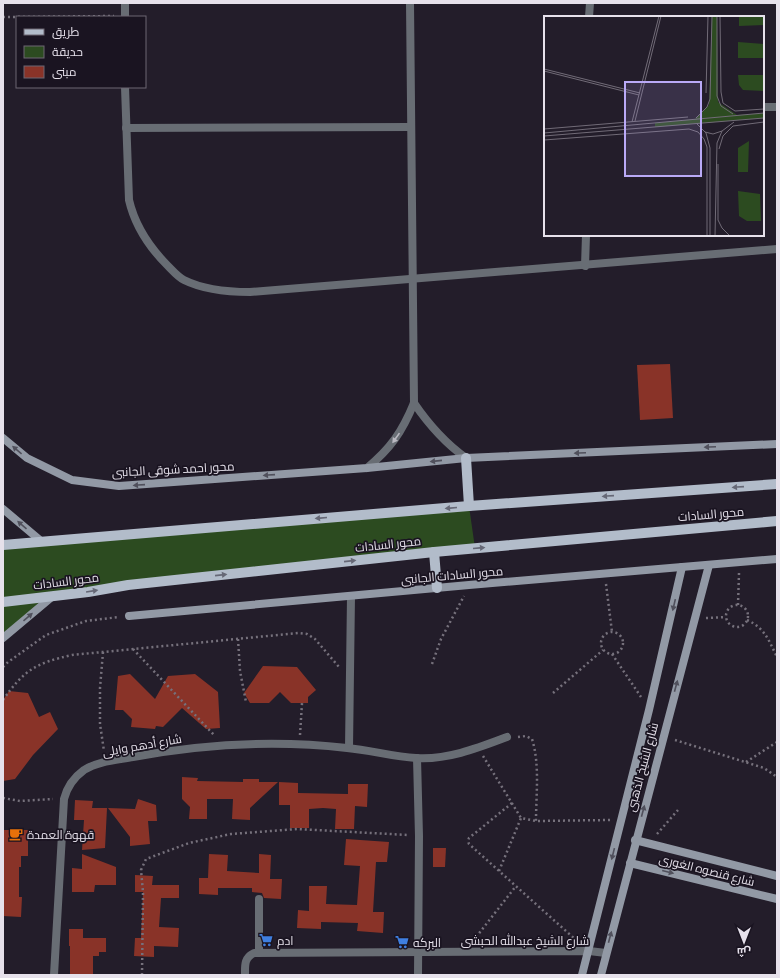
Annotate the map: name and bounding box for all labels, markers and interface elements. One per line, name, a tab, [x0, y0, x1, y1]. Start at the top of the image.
legend	[16, 16, 146, 88]
inset map	[544, 16, 764, 236]
text: طريق	[52, 23, 80, 40]
text: حديقة	[52, 43, 83, 60]
text: مبنى	[52, 63, 77, 80]
one-way arrow	[392, 433, 400, 443]
one-way arrow	[704, 444, 716, 451]
one-way arrow	[12, 446, 23, 455]
one-way arrow	[573, 450, 586, 456]
street label: محور احمد شوقى الجانبى	[111, 457, 235, 481]
one-way arrow	[430, 458, 442, 464]
one-way arrow	[263, 472, 275, 479]
one-way arrow	[133, 481, 145, 488]
one-way arrow	[732, 483, 744, 490]
one-way arrow	[602, 493, 614, 500]
street label: محور السادات	[677, 503, 745, 525]
one-way arrow	[445, 504, 457, 511]
one-way arrow	[315, 515, 327, 522]
one-way arrow	[17, 520, 27, 530]
street label: محور السادات	[354, 532, 422, 556]
one-way arrow	[473, 544, 485, 551]
one-way arrow	[344, 558, 356, 564]
street label: محور السادات الجانبى	[400, 562, 504, 588]
street label: محور السادات	[32, 569, 100, 593]
one-way arrow	[215, 572, 227, 578]
one-way arrow	[86, 588, 98, 594]
one-way arrow	[670, 599, 676, 611]
one-way arrow	[23, 613, 34, 622]
one-way arrow	[673, 679, 679, 691]
street label: شارع الشيخ الذهبى	[622, 720, 662, 814]
street label: شارع أدهم وايلى	[101, 730, 183, 760]
one-way arrow	[640, 805, 646, 817]
cafe icon: قهوة العمدة	[8, 826, 24, 842]
place label: قهوة العمدة	[27, 826, 94, 843]
one-way arrow	[610, 848, 616, 860]
street label: شارع قنصوه الغورى	[657, 850, 757, 890]
one-way arrow	[662, 870, 674, 876]
north arrow	[724, 922, 764, 962]
one-way arrow	[607, 931, 613, 943]
supermarket icon: ادم	[258, 932, 274, 948]
place label: ادم	[277, 932, 294, 949]
street label: شارع الشيخ عبدالله الحبشى	[461, 932, 589, 949]
supermarket icon: البركه	[394, 934, 410, 950]
place label: البركه	[413, 934, 441, 951]
text: ش	[737, 945, 751, 960]

